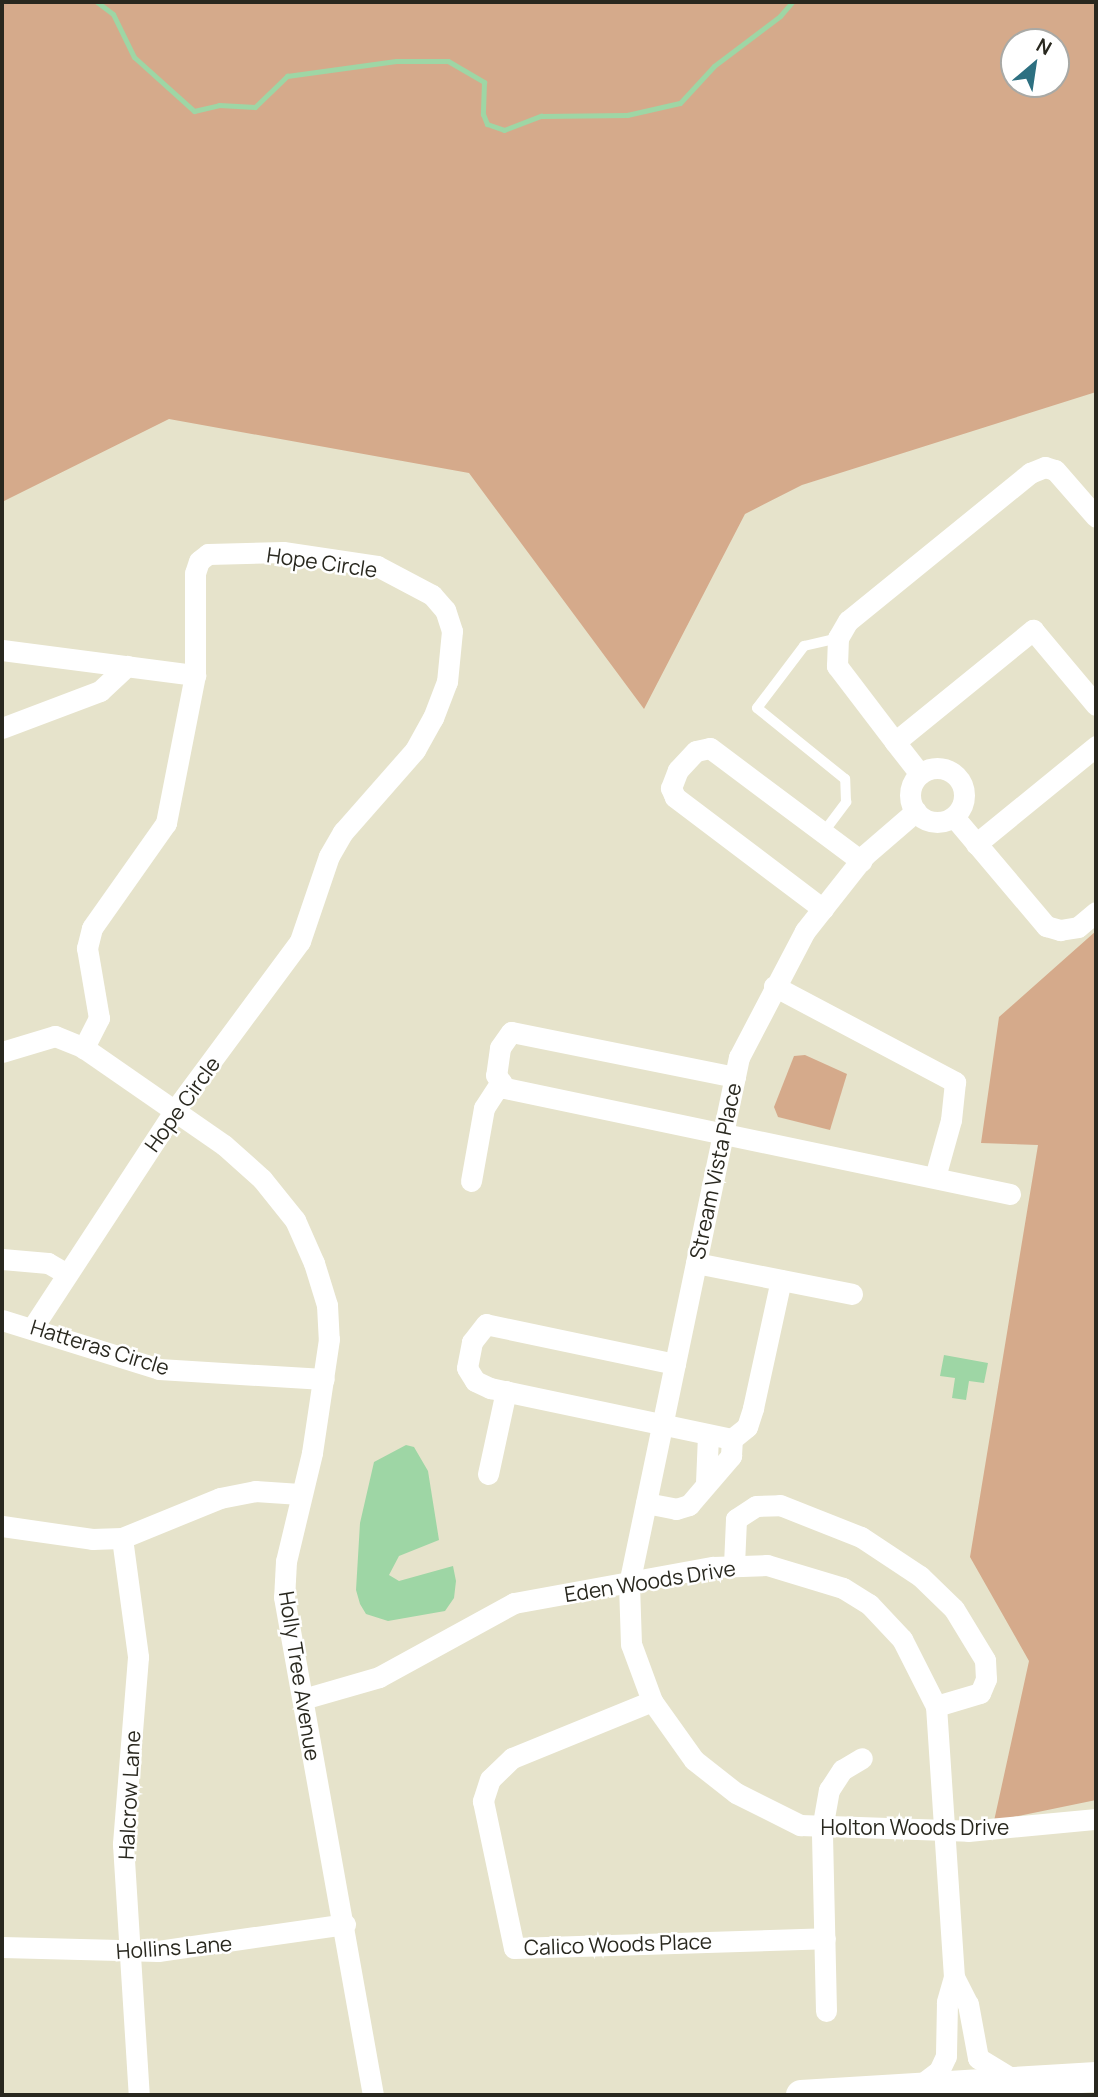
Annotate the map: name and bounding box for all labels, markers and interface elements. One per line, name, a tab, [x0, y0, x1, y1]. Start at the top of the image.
north arrow	[1000, 28, 1070, 98]
text: N	[1032, 32, 1056, 61]
street label: Hope Circle	[265, 542, 379, 582]
street label: Hope Circle	[139, 1051, 225, 1157]
street label: Stream Vista Place	[684, 1080, 746, 1262]
street label: Hatteras Circle	[28, 1314, 172, 1380]
street label: Eden Woods Drive	[563, 1555, 737, 1607]
street label: Holly Tree Avenue	[274, 1589, 326, 1763]
street label: Halcrow Lane	[113, 1730, 145, 1860]
street label: Holton Woods Drive	[821, 1814, 1009, 1840]
street label: Calico Woods Place	[524, 1928, 712, 1960]
street label: Hollins Lane	[115, 1930, 233, 1964]

